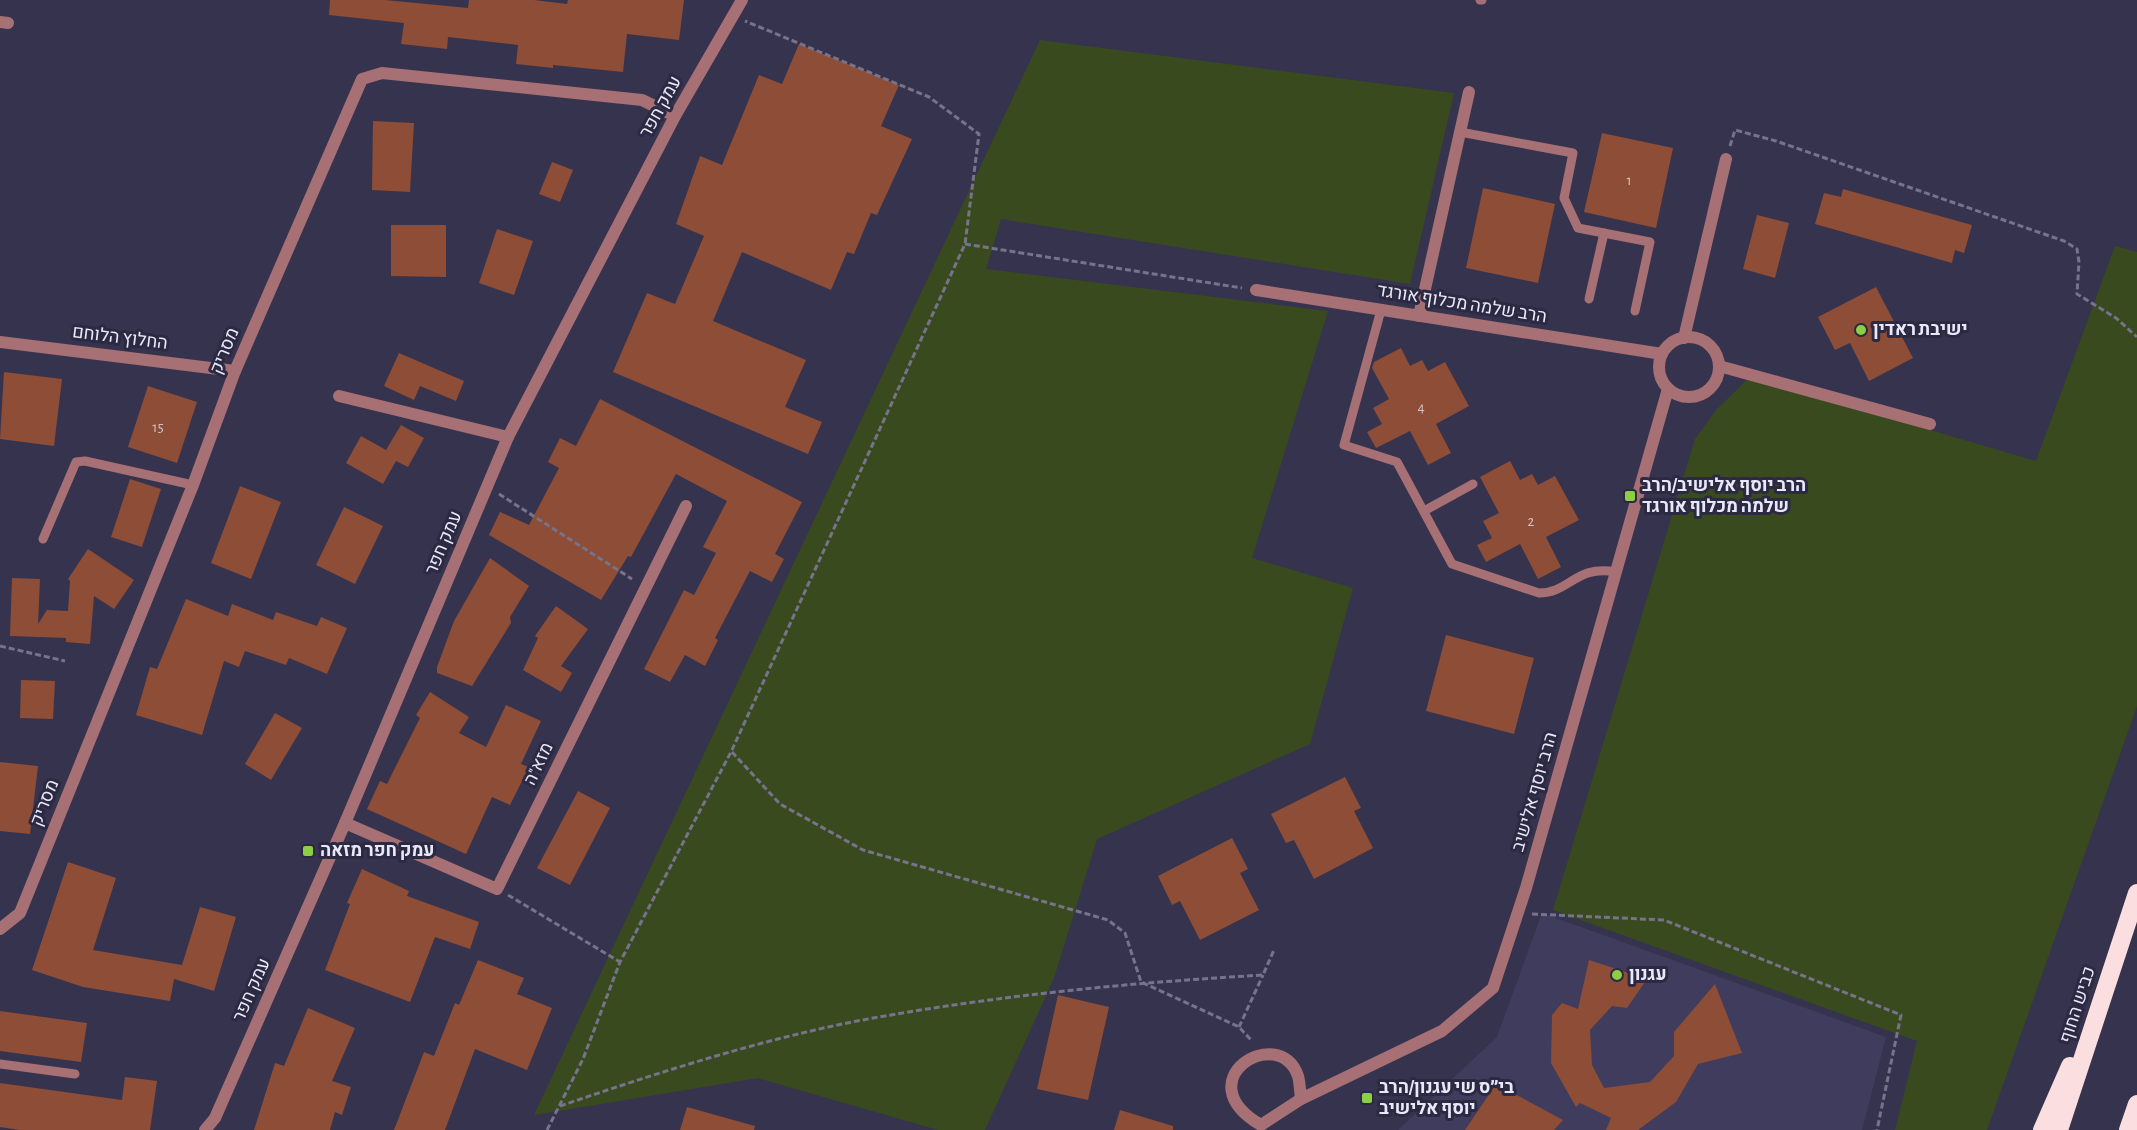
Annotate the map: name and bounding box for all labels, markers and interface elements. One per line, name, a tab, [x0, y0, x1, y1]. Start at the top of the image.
street label: עמק חפר	[637, 73, 685, 141]
house number: 1	[1626, 173, 1632, 188]
street label: הרב שלמה מכלוף אורגד	[1376, 282, 1548, 326]
place label: ישיבת ראדין	[1873, 321, 1968, 339]
street label: החלוץ הלוחם	[71, 323, 169, 353]
marker: ישיבת ראדין	[1854, 323, 1868, 337]
street label: מסריק	[207, 325, 243, 377]
house number: 4	[1417, 400, 1425, 415]
house number: 15	[152, 420, 164, 435]
place label: הרב יוסף אלישיב/הרב שלמה מכלוף אורגד	[1642, 477, 1806, 516]
marker: הרב יוסף אלישיב/הרב שלמה מכלוף אורגד	[1623, 489, 1637, 503]
street label: עמק חפר	[423, 509, 465, 577]
house number: 2	[1528, 514, 1535, 529]
street label: הרב יוסף אלישיב	[1509, 730, 1561, 854]
street label: מזא"ה	[521, 740, 557, 788]
street label: מסריק	[28, 777, 62, 829]
place label: עמק חפר מזאה	[320, 842, 435, 860]
marker: עמק חפר מזאה	[301, 844, 315, 858]
street label: עמק חפר	[230, 956, 274, 1024]
street label: כביש החוף	[2057, 964, 2099, 1046]
place label: עגנון	[1629, 966, 1667, 984]
marker: עגנון	[1610, 968, 1624, 982]
place label: בי״ס שי עגנון/הרב יוסף אלישיב	[1379, 1079, 1514, 1118]
marker: בי״ס שי עגנון/הרב יוסף אלישיב	[1360, 1091, 1374, 1105]

